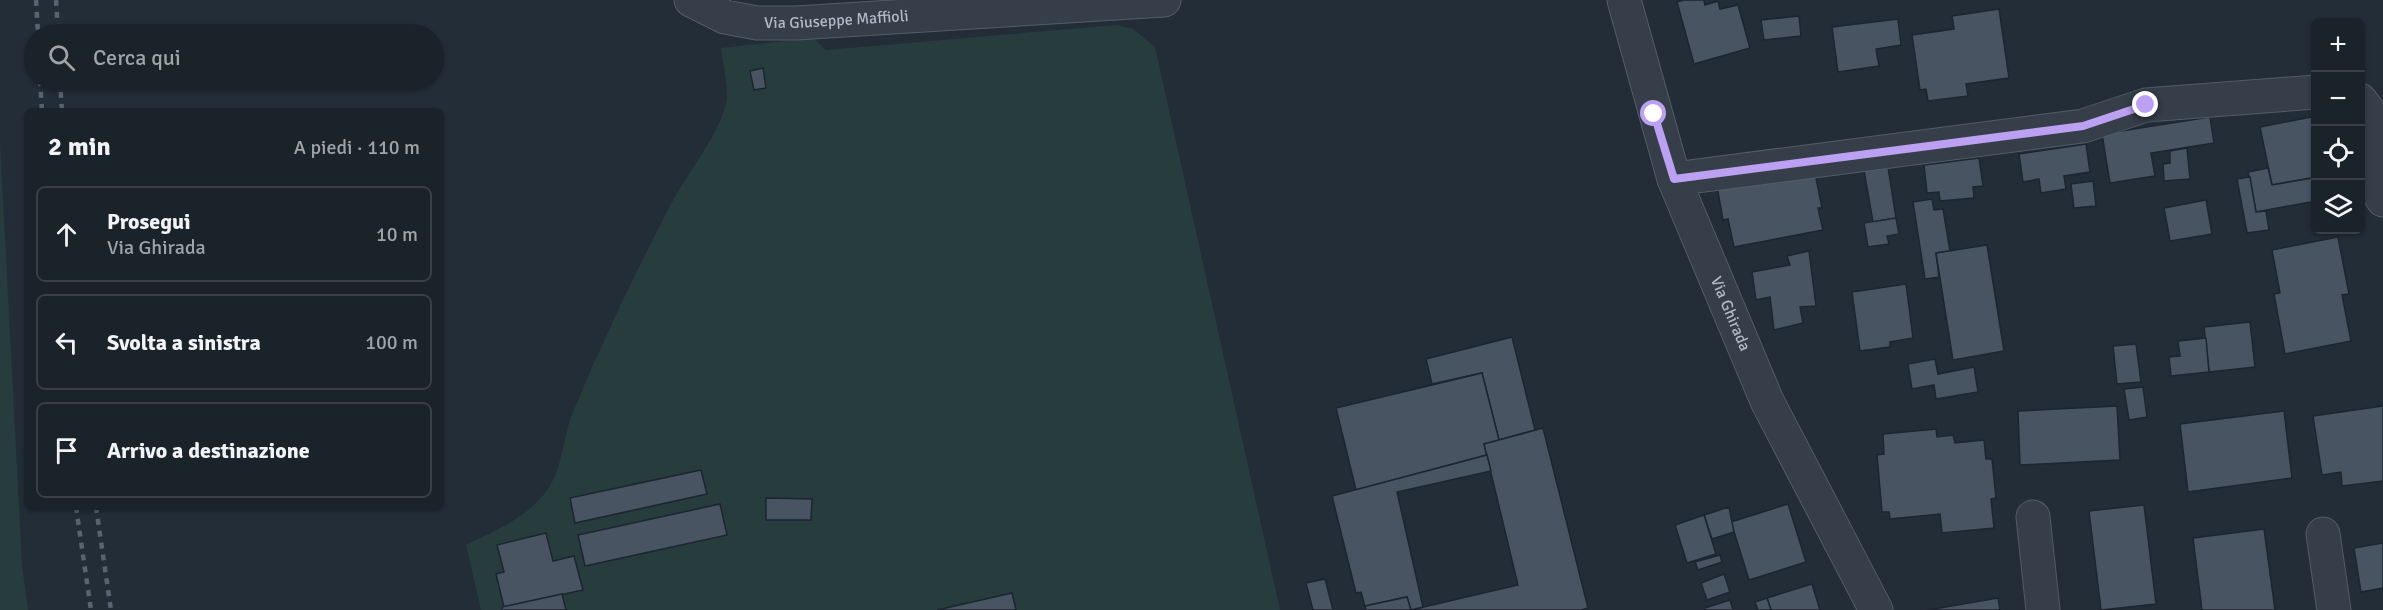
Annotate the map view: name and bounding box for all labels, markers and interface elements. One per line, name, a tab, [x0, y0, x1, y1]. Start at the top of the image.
street label: Via Giuseppe Maffioli	[764, 6, 909, 33]
map controls	[2311, 18, 2365, 234]
button: +	[2311, 18, 2365, 72]
search box	[24, 24, 444, 90]
icon: search	[45, 41, 78, 74]
text: Cerca qui	[93, 44, 181, 71]
button: −	[2311, 72, 2365, 126]
route end	[2132, 91, 2158, 117]
route start	[1640, 100, 1666, 126]
button: locate	[2311, 126, 2365, 180]
text: 2 min	[48, 131, 111, 163]
text: A piedi · 110 m	[294, 135, 420, 160]
button: layers	[2311, 180, 2365, 234]
text: Prosegui	[107, 208, 191, 235]
icon: ahead	[50, 218, 83, 251]
text: 10 m	[376, 222, 418, 247]
text: Via Ghirada	[107, 235, 206, 260]
street label: Via Ghirada	[1706, 273, 1755, 354]
icon: left	[50, 326, 83, 359]
text: Svolta a sinistra	[107, 329, 261, 356]
text: 100 m	[365, 330, 418, 355]
icon: arrive	[50, 434, 83, 467]
text: Arrivo a destinazione	[107, 437, 310, 464]

